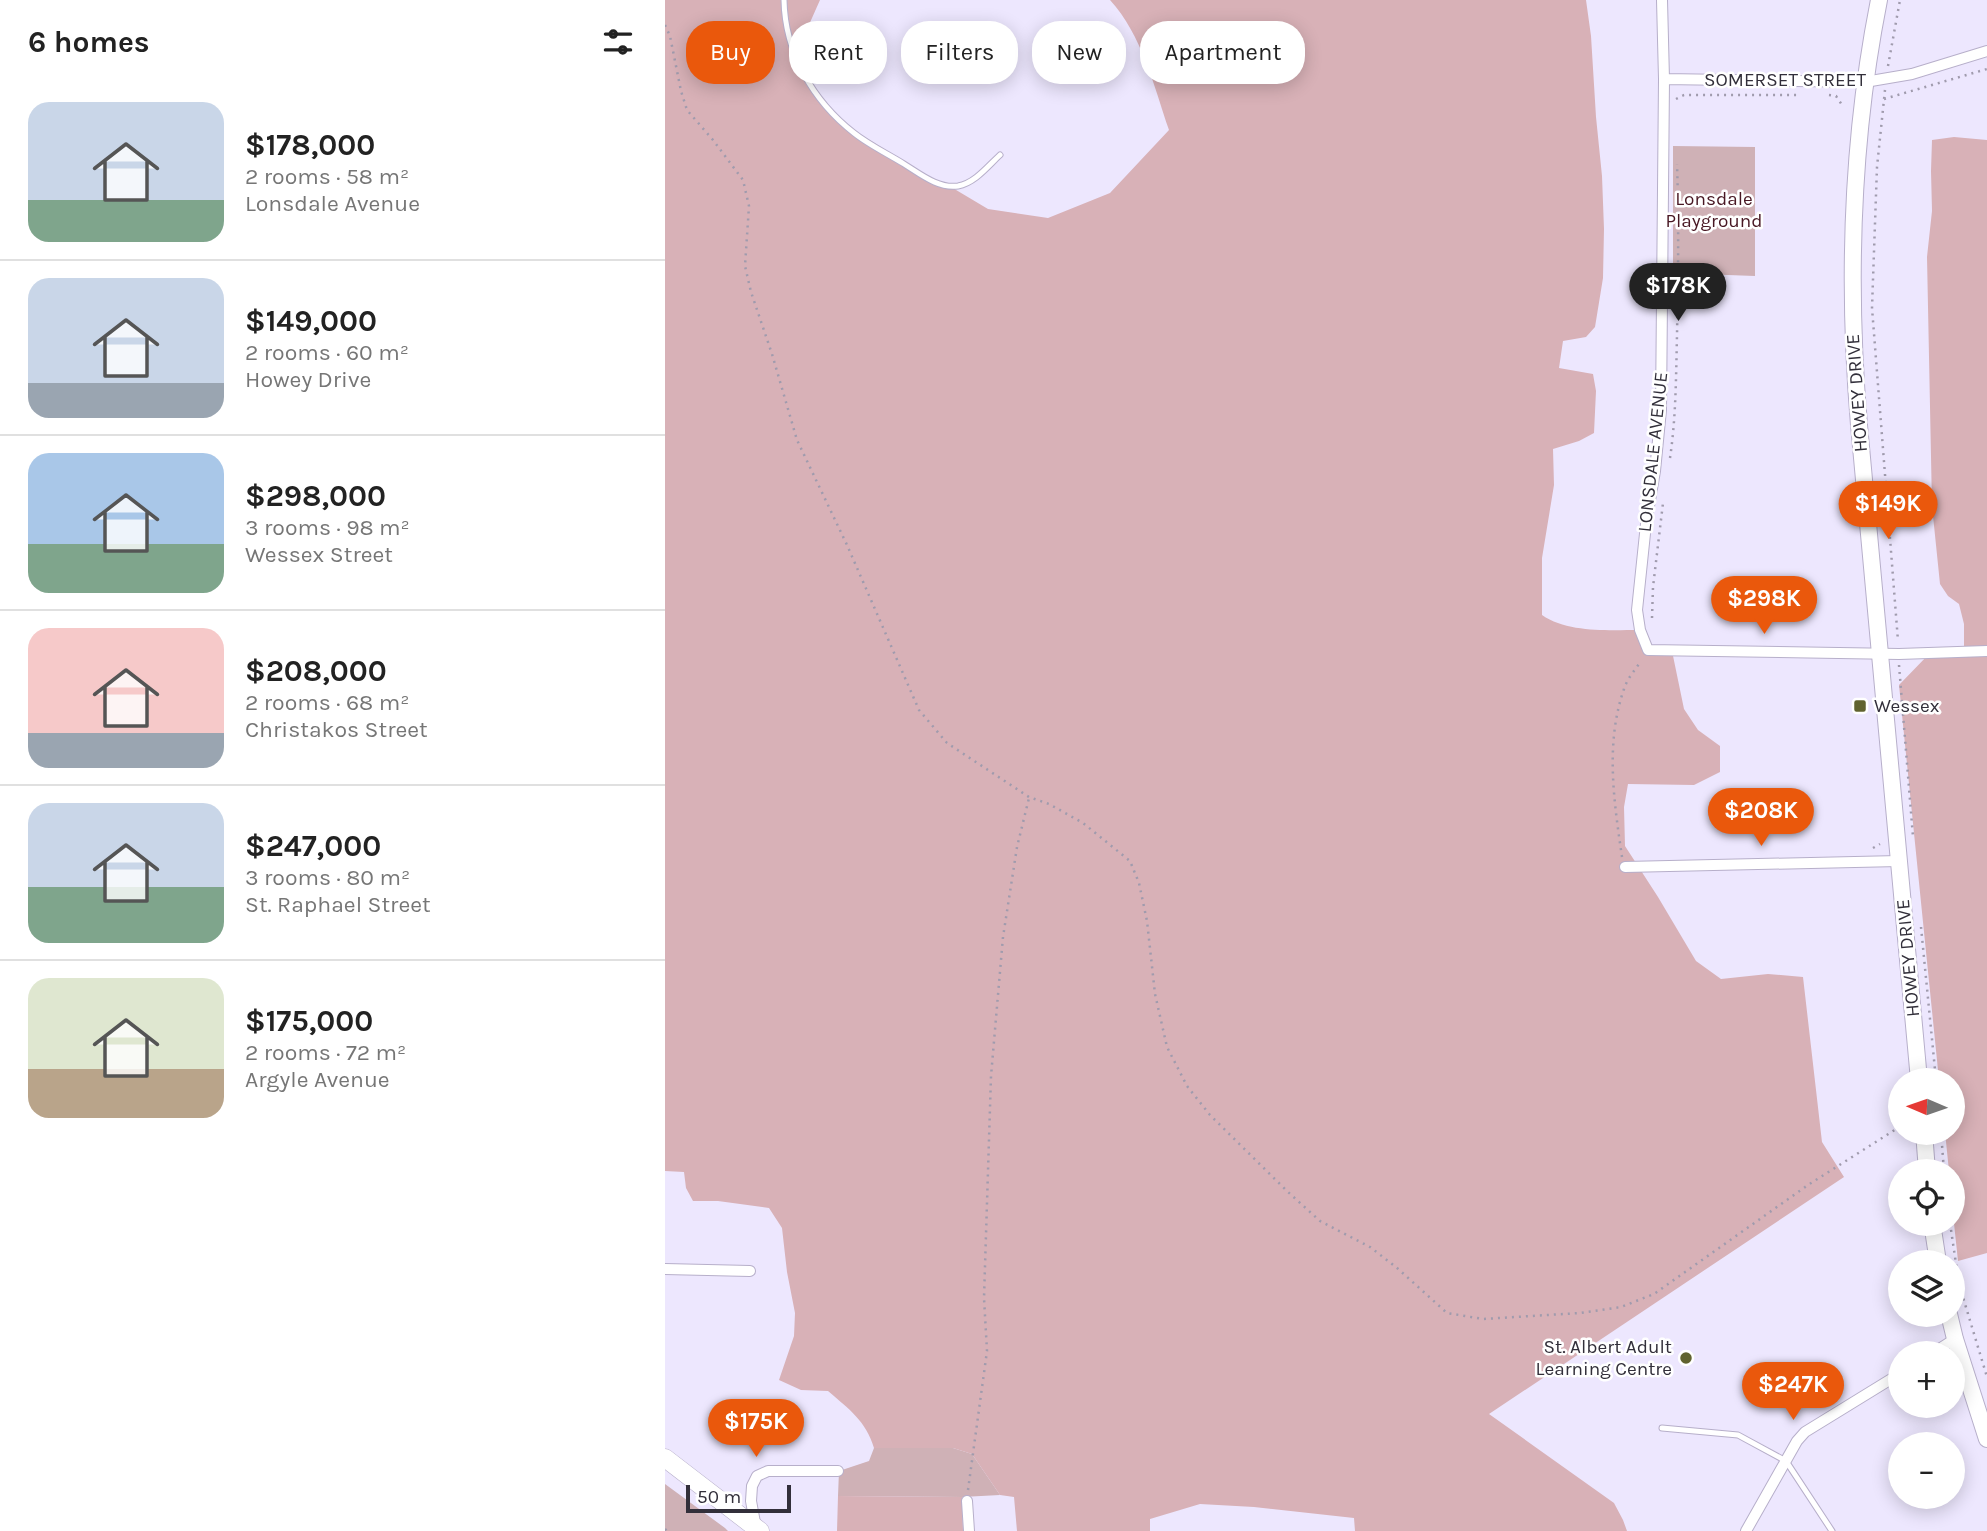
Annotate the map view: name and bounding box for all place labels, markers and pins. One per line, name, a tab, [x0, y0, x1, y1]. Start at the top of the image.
pin: $178K	[1629, 264, 1727, 323]
pin: $149K	[1839, 482, 1937, 541]
pin: $298K	[1715, 576, 1813, 636]
place label: Wessex	[1874, 695, 1940, 717]
marker: Wessex	[1852, 698, 1868, 714]
pin: $208K	[1712, 788, 1810, 848]
place label: St. Albert Adult Learning Centre	[1536, 1336, 1672, 1380]
marker: St. Albert Adult Learning Centre	[1678, 1350, 1694, 1366]
pin: $247K	[1744, 1362, 1842, 1422]
pin: $175K	[707, 1400, 805, 1459]

